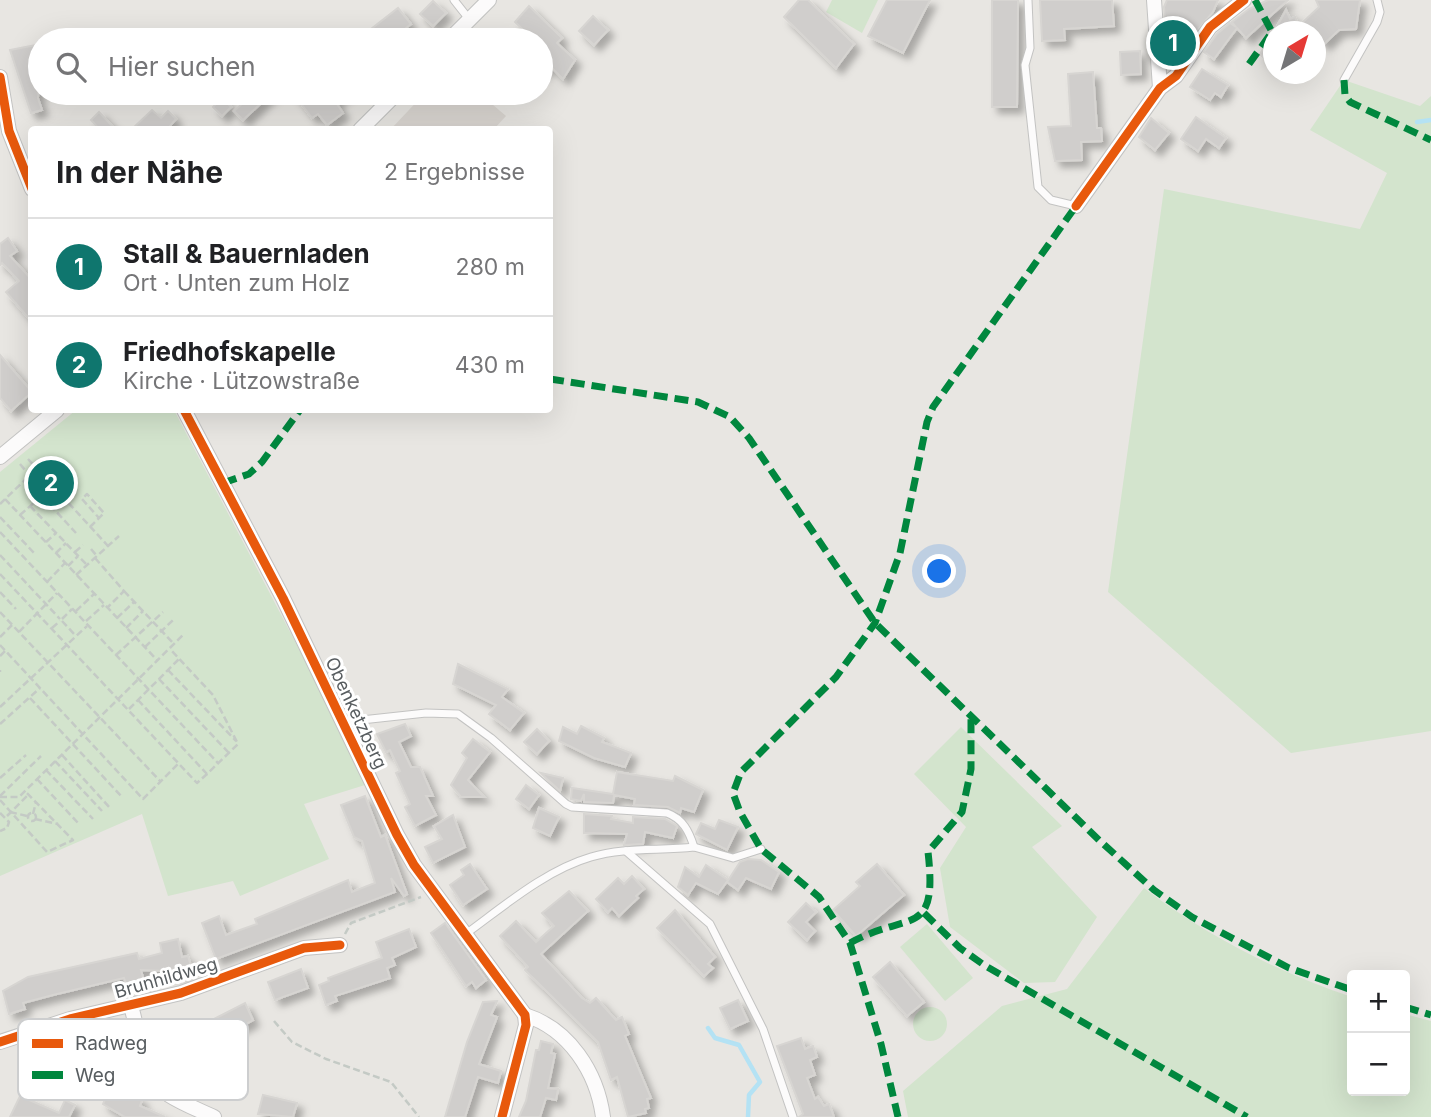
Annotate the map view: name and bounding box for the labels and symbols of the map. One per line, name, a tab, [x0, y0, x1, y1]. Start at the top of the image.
pin: 1	[1150, 17, 1196, 69]
north arrow	[1263, 21, 1326, 84]
pin: 2	[28, 457, 74, 509]
your location	[922, 554, 956, 588]
street label: Obenketzberg	[321, 654, 391, 772]
street label: Brunhildweg	[112, 953, 220, 1002]
legend	[18, 1019, 248, 1100]
text: Radweg	[75, 1032, 147, 1055]
text: Weg	[75, 1064, 116, 1087]

